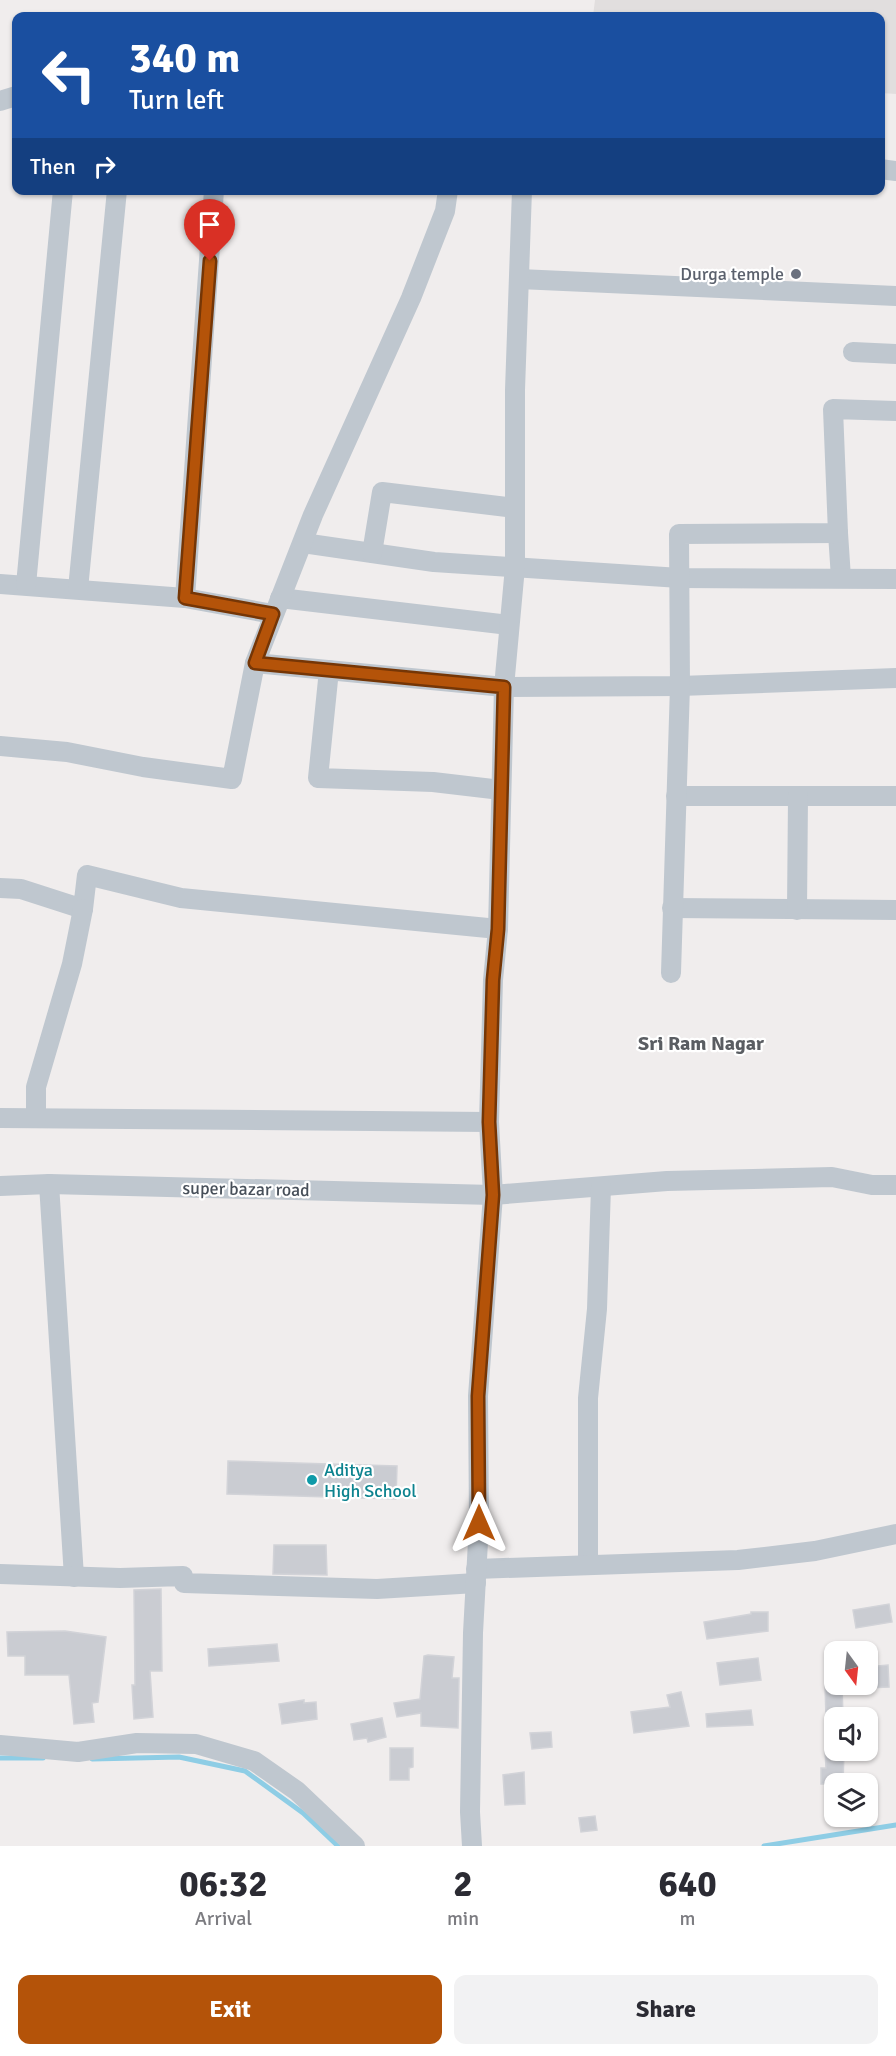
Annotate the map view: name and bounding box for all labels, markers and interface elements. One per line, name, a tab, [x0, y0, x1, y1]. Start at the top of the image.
text: 340 m	[129, 33, 240, 84]
icon: left	[30, 36, 108, 114]
text: Turn left	[129, 84, 224, 117]
icon: right	[88, 150, 121, 183]
text: Then	[30, 153, 76, 180]
pin	[184, 199, 235, 261]
icon: arrive	[193, 208, 226, 241]
place label: Durga temple	[680, 263, 784, 285]
marker: Durga temple	[789, 267, 803, 281]
district label: Sri Ram Nagar	[638, 1031, 764, 1056]
street label: super bazar road	[182, 1177, 310, 1201]
place label: Aditya High School	[324, 1459, 417, 1502]
marker: Aditya High School	[305, 1473, 319, 1487]
position arrow	[447, 1491, 511, 1555]
north arrow	[824, 1641, 878, 1695]
map controls	[824, 1641, 878, 1827]
button: sound	[824, 1707, 878, 1761]
button: layers	[824, 1773, 878, 1827]
text: 06:32	[179, 1862, 268, 1907]
text: 2	[453, 1862, 473, 1907]
text: 640	[658, 1862, 717, 1907]
text: Arrival	[195, 1906, 252, 1931]
text: min	[447, 1906, 479, 1931]
text: m	[680, 1906, 696, 1931]
button: Exit	[18, 1975, 442, 2044]
button: Share	[454, 1975, 878, 2044]

